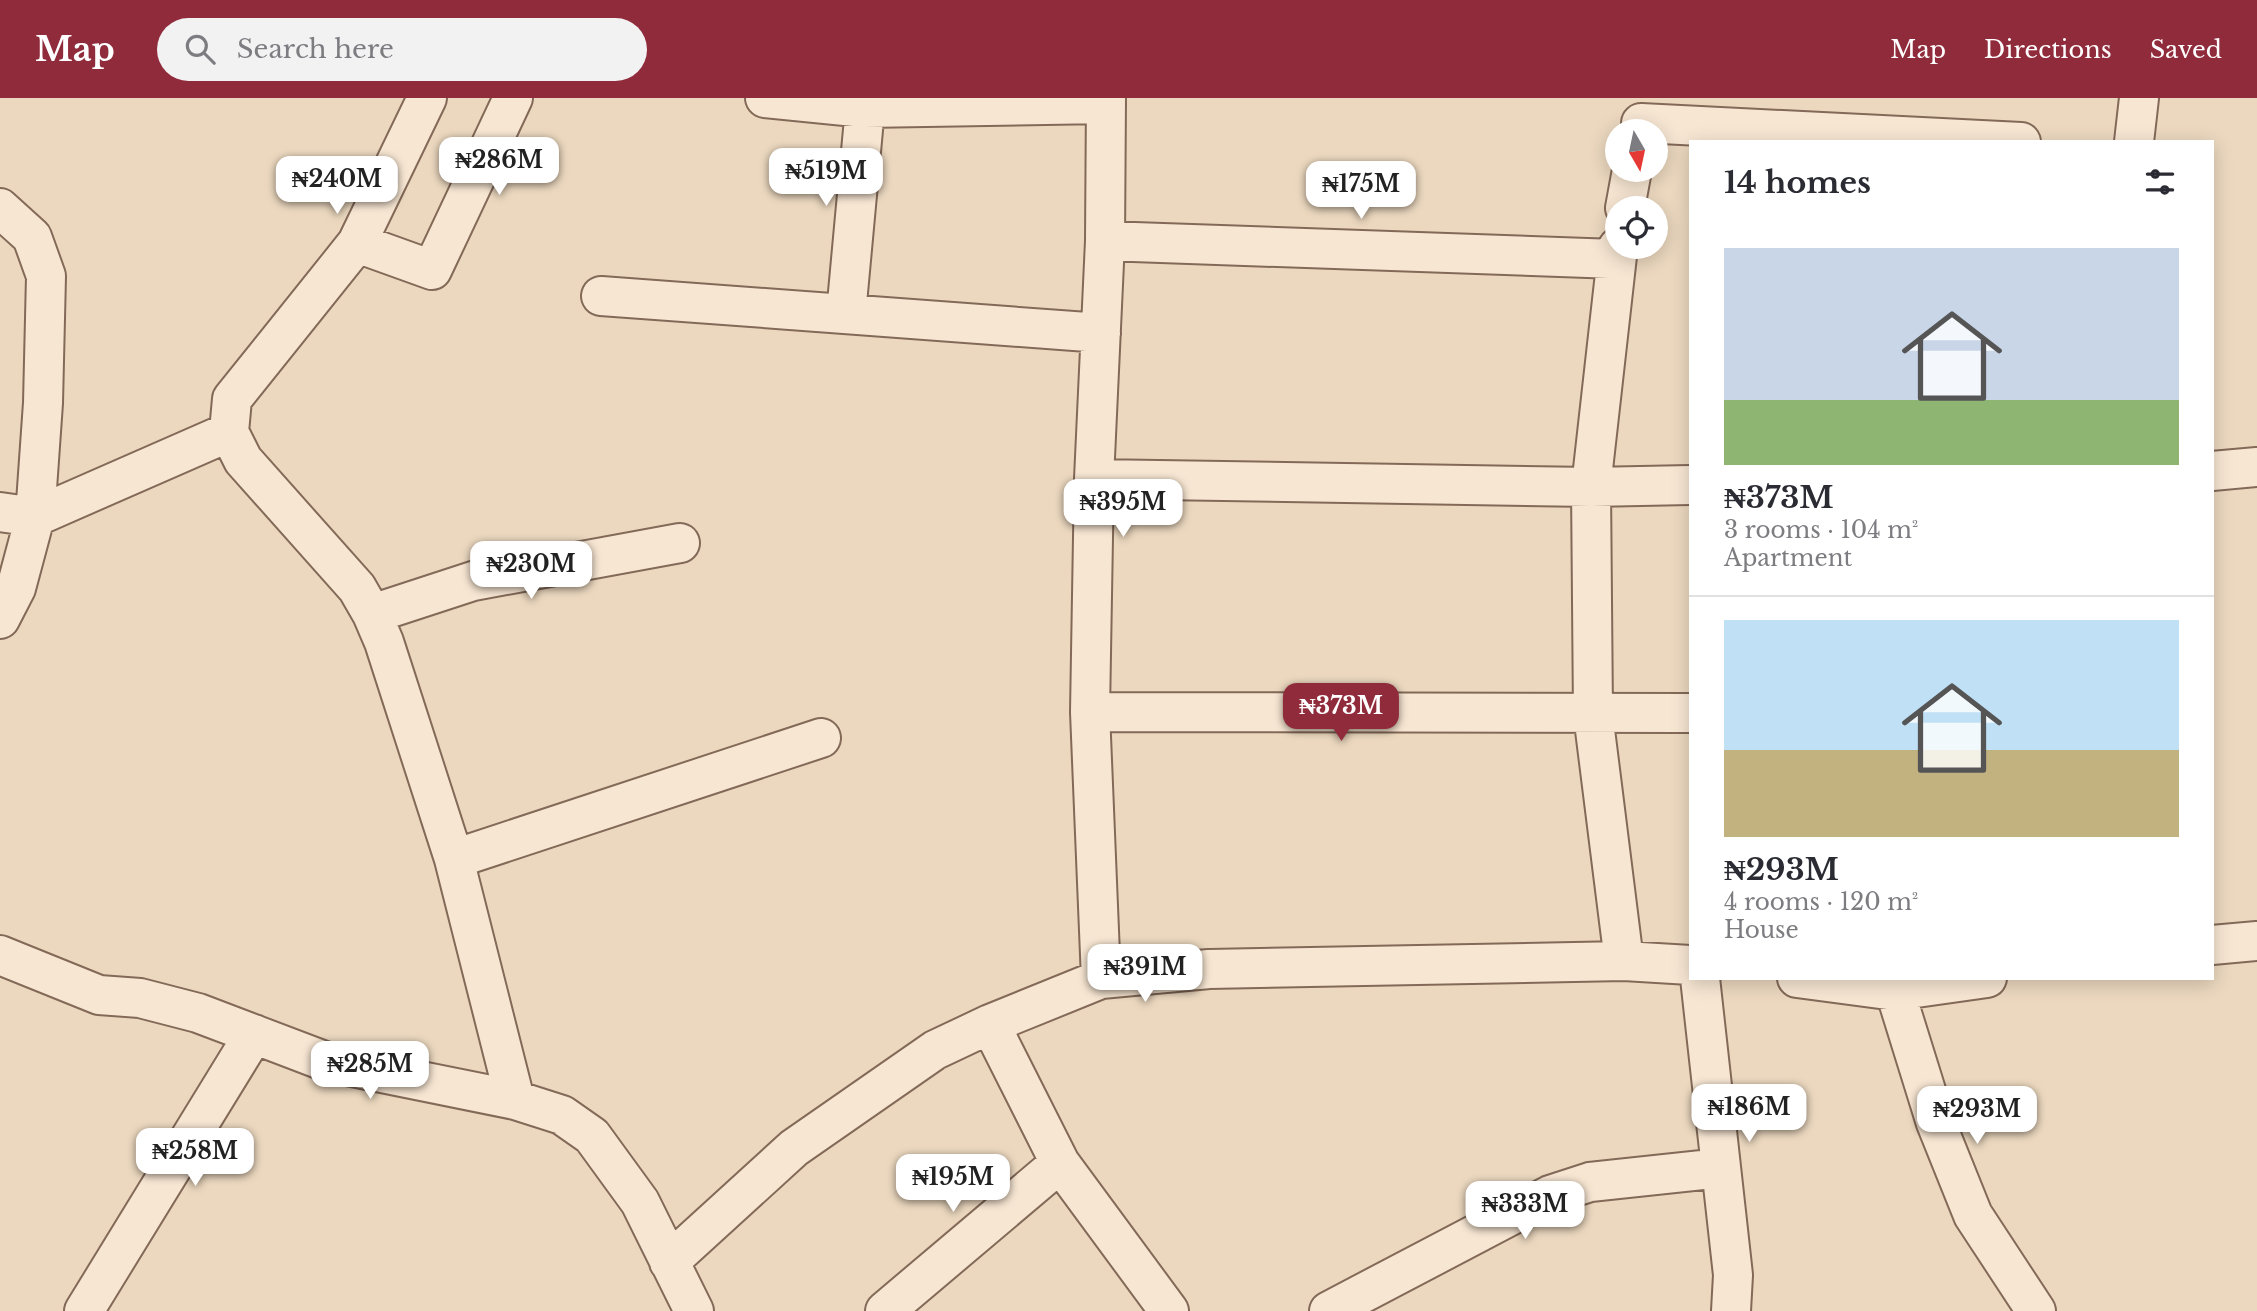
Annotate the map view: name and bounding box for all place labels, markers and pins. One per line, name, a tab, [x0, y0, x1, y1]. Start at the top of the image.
pin: ₦286M	[450, 138, 548, 197]
pin: ₦519M	[777, 148, 875, 208]
pin: ₦240M	[288, 156, 386, 216]
pin: ₦175M	[1312, 162, 1410, 221]
pin: ₦395M	[1074, 480, 1172, 539]
pin: ₦230M	[482, 542, 580, 601]
pin: ₦373M	[1292, 684, 1390, 743]
pin: ₦391M	[1096, 944, 1194, 1004]
pin: ₦285M	[321, 1042, 419, 1101]
pin: ₦186M	[1700, 1084, 1798, 1144]
pin: ₦293M	[1928, 1086, 2026, 1146]
pin: ₦258M	[146, 1128, 244, 1188]
pin: ₦195M	[904, 1154, 1002, 1214]
pin: ₦333M	[1476, 1182, 1574, 1241]

